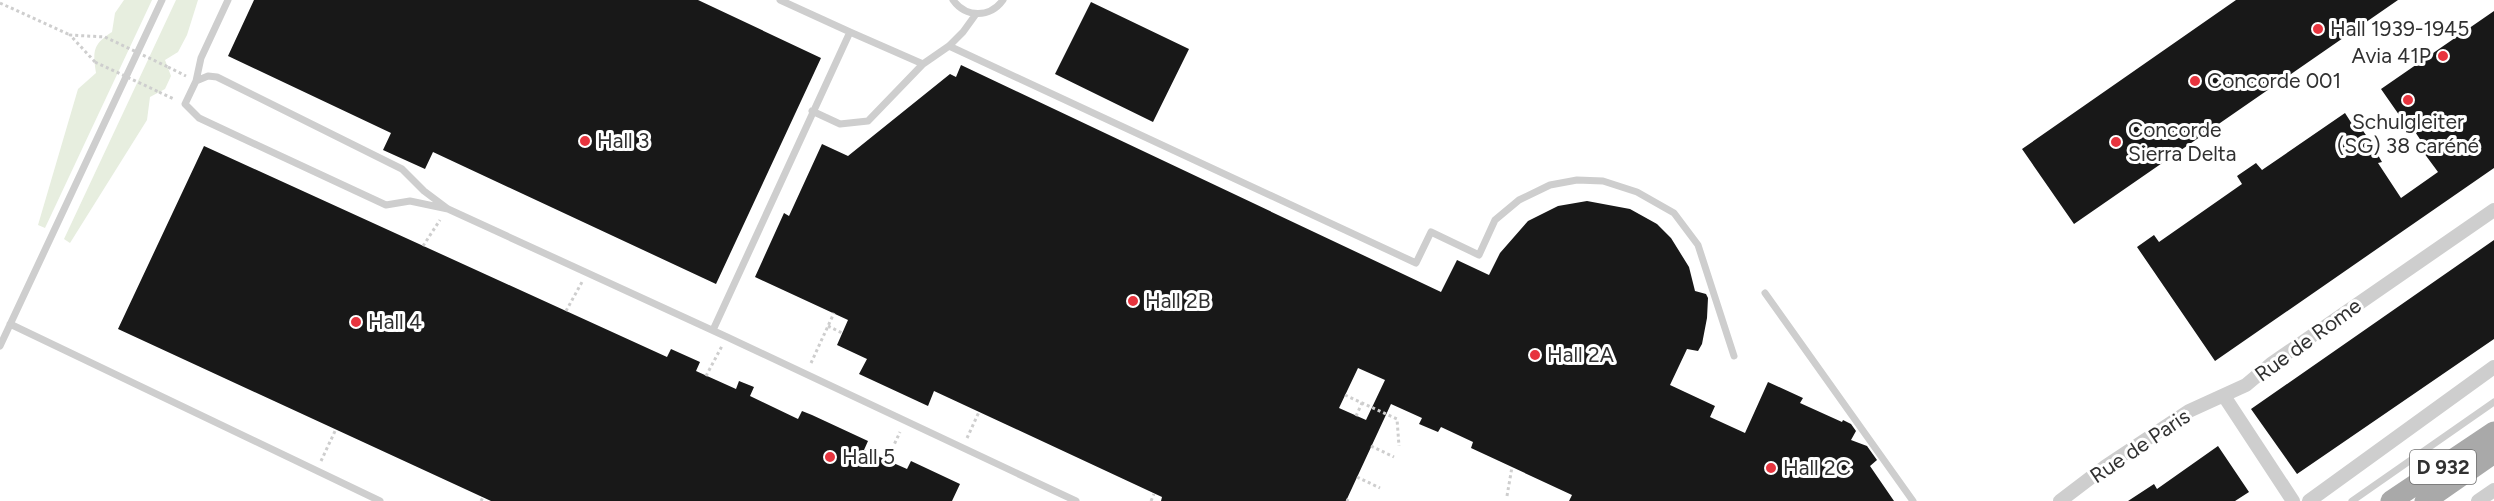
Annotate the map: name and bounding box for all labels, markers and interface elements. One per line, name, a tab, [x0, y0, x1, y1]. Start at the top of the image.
place label: Hall 1939-1945	[2330, 16, 2469, 41]
marker: Hall 1939-1945	[2311, 22, 2325, 36]
place label: Avia 41P	[2351, 43, 2431, 68]
marker: Avia 41P	[2436, 49, 2450, 63]
place label: Concorde 001	[2207, 68, 2341, 93]
marker: Concorde 001	[2188, 74, 2202, 88]
marker: Schulgleiter (SG) 38 caréné	[2401, 93, 2415, 107]
place label: Schulgleiter (SG) 38 caréné	[2337, 109, 2479, 158]
place label: Concorde Sierra Delta	[2128, 117, 2236, 166]
place label: Hall 3	[597, 128, 649, 153]
marker: Hall 3	[578, 134, 592, 148]
marker: Concorde Sierra Delta	[2109, 135, 2123, 149]
place label: Hall 2B	[1145, 288, 1210, 313]
street label: Rue de Rome	[2250, 293, 2366, 386]
marker: Hall 2B	[1126, 294, 1140, 308]
place label: Hall 4	[368, 309, 422, 334]
marker: Hall 4	[349, 315, 363, 329]
place label: Hall 2A	[1547, 342, 1614, 367]
marker: Hall 2A	[1528, 348, 1542, 362]
street label: Rue de Paris	[2085, 403, 2194, 488]
place label: Hall 5	[842, 444, 895, 469]
marker: Hall 5	[823, 450, 837, 464]
road number: D 932	[2410, 450, 2476, 484]
place label: Hall 2C	[1783, 455, 1851, 480]
marker: Hall 2C	[1764, 461, 1778, 475]

